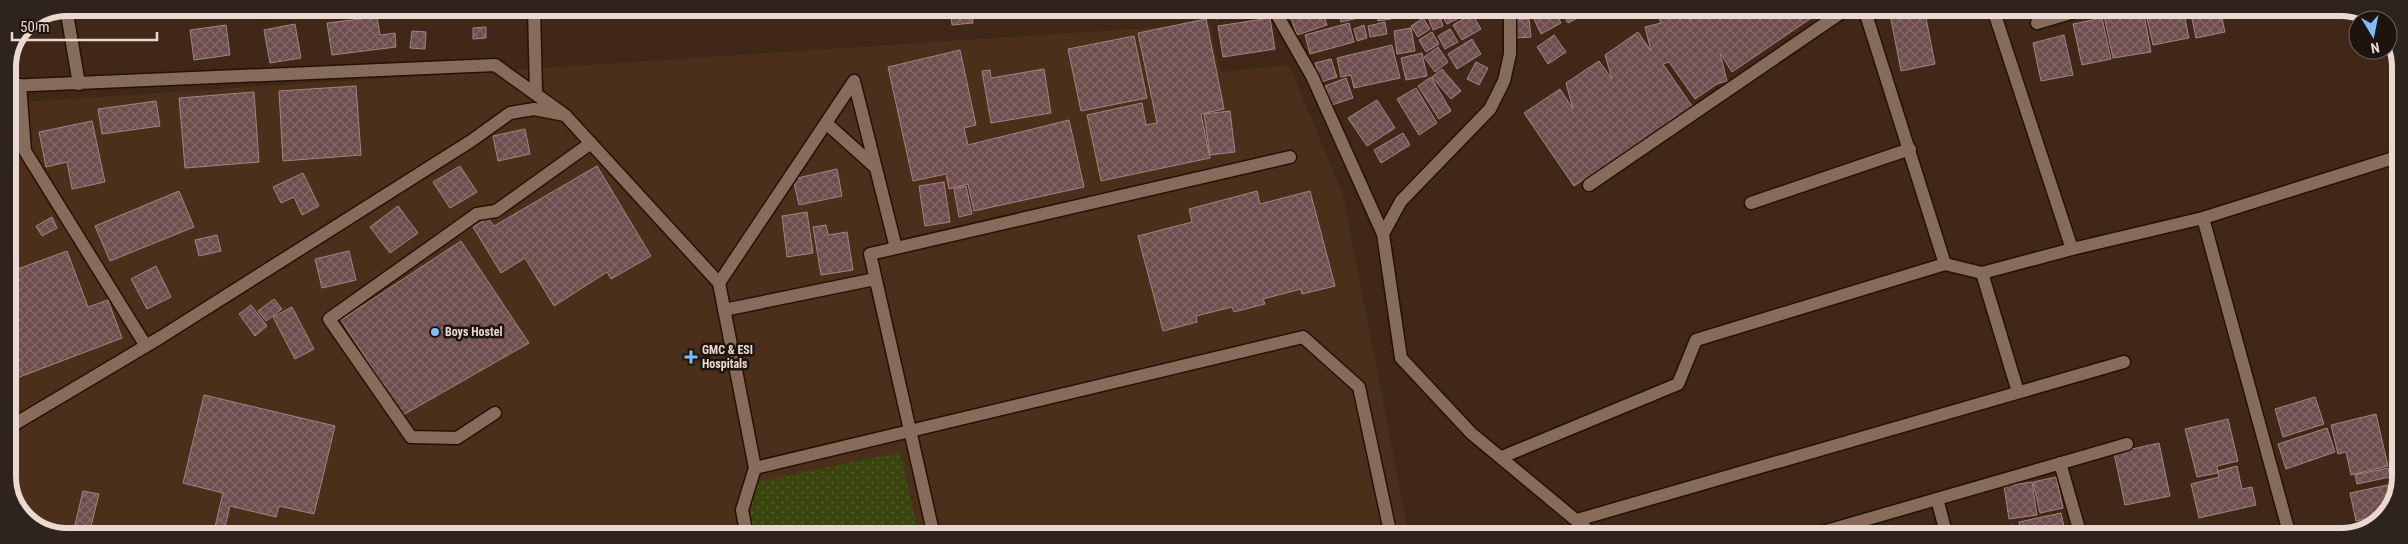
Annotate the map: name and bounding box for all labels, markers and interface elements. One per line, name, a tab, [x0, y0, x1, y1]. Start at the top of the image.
scale bar	[12, 10, 158, 42]
north arrow	[2348, 10, 2398, 60]
text: 50 m	[20, 18, 50, 36]
text: N	[2370, 39, 2381, 56]
place label: Boys Hostel	[445, 325, 502, 339]
marker: Boys Hostel	[429, 326, 441, 338]
place label: GMC & ESI Hospitals	[702, 343, 753, 371]
marker: GMC & ESI Hospitals	[684, 350, 698, 364]

